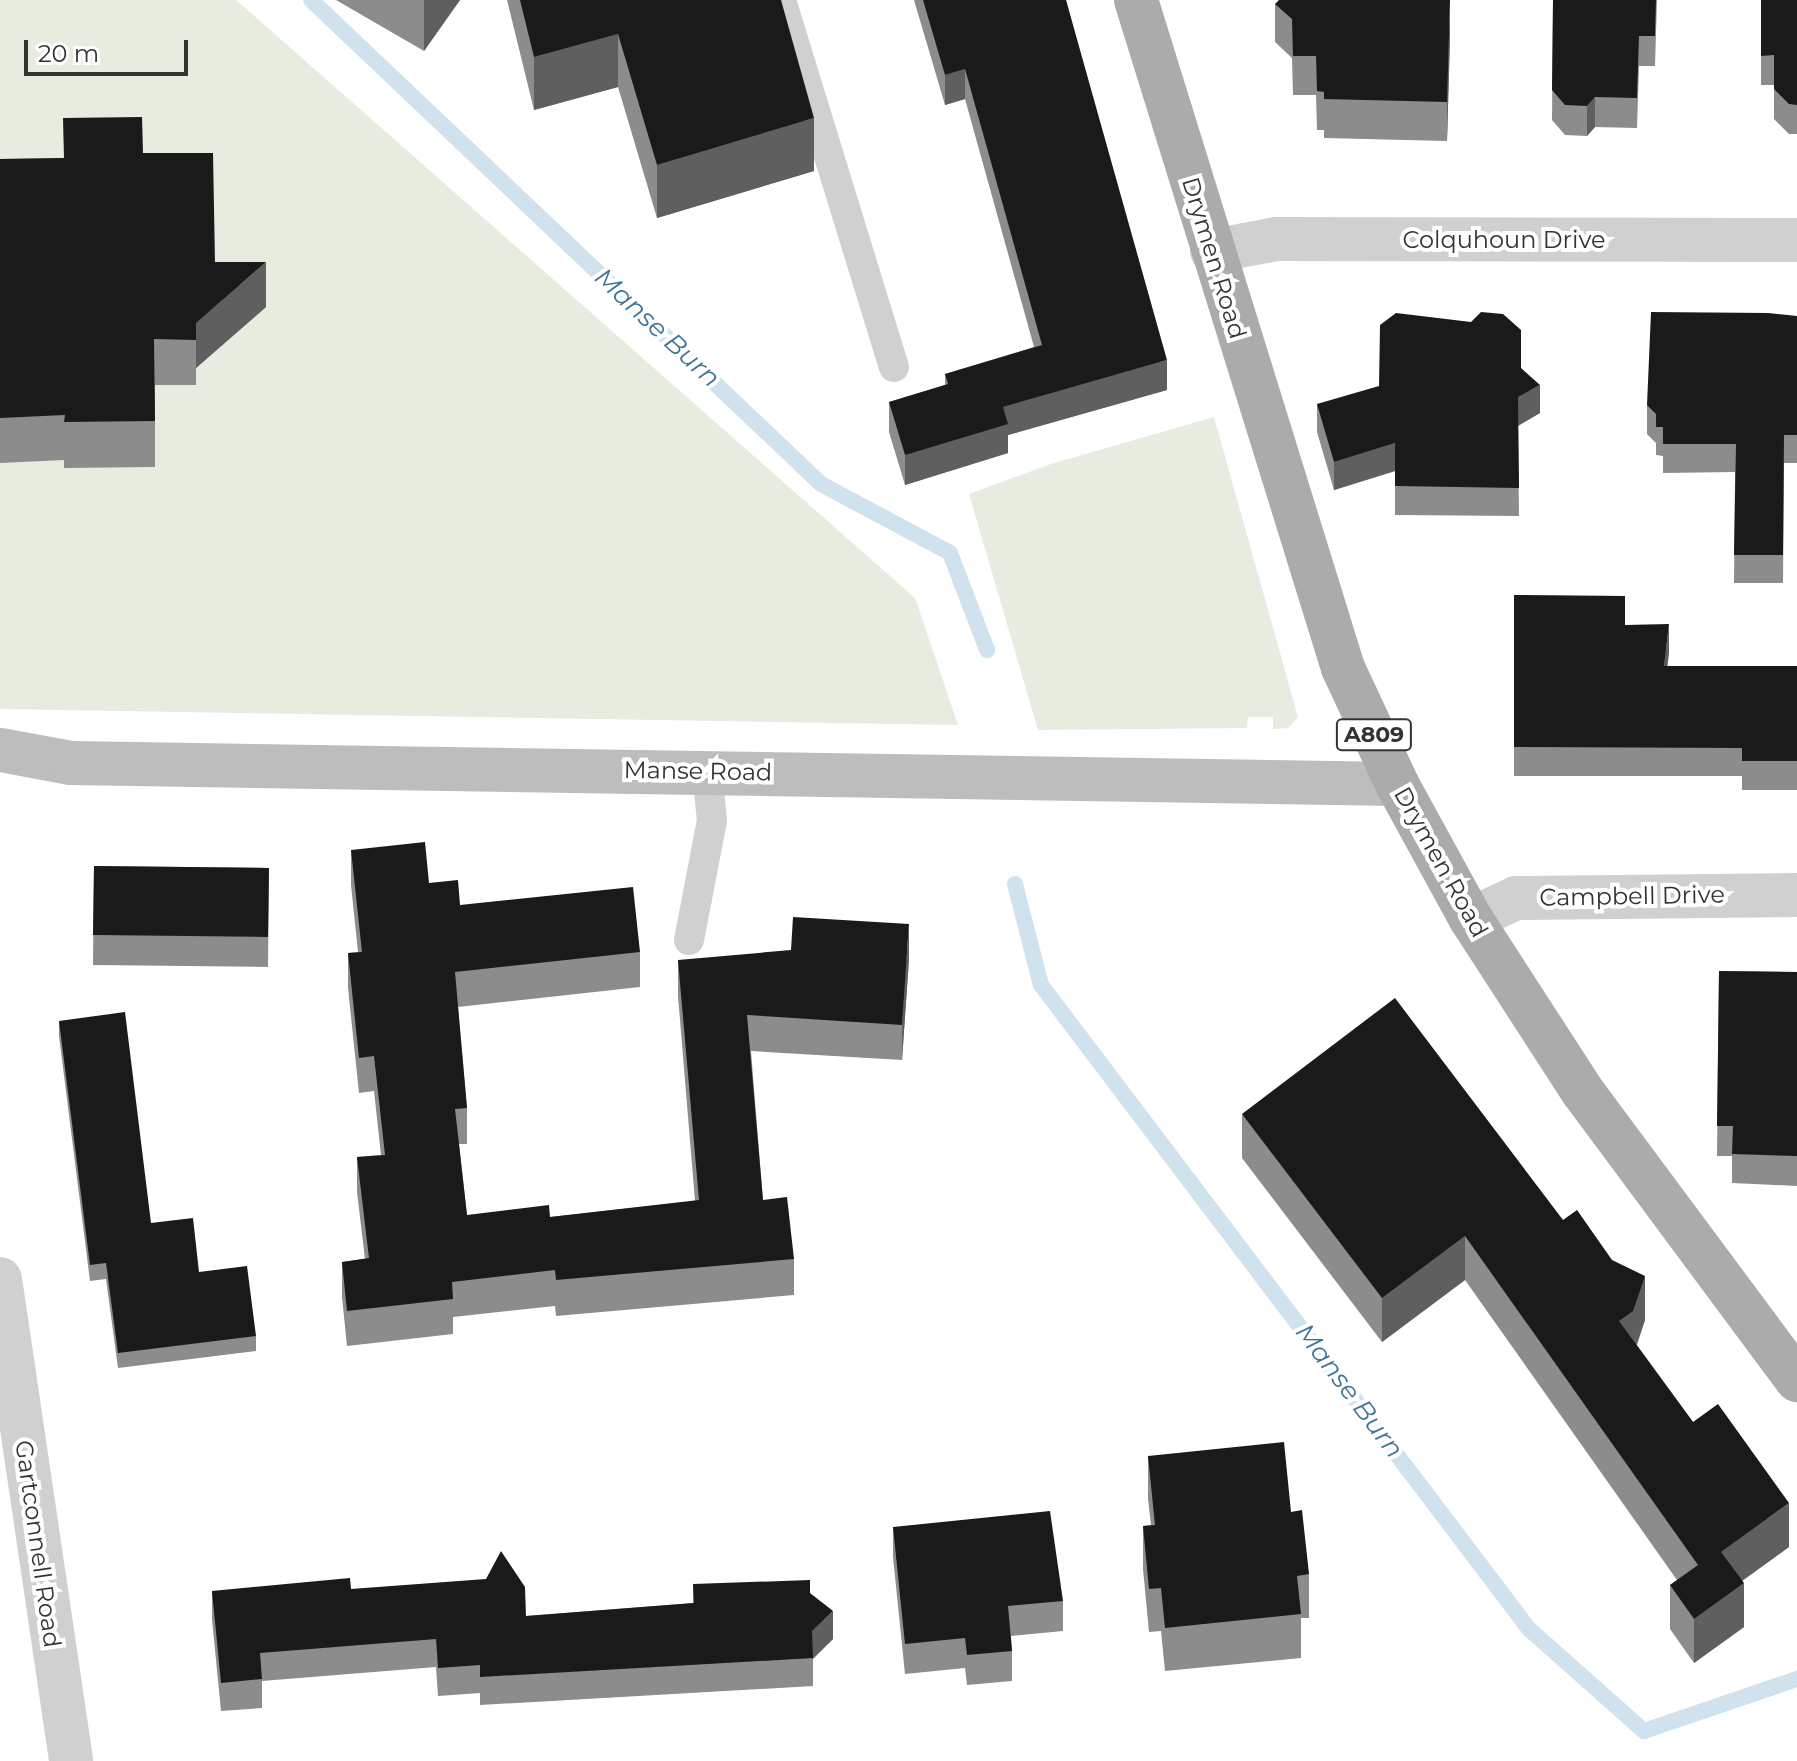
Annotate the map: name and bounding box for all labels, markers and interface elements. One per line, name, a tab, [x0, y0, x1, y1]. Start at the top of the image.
scale bar	[28, 24, 192, 74]
text: 20 m	[38, 39, 99, 68]
street label: Drymen Road	[1176, 174, 1252, 342]
street label: Colquhoun Drive	[1402, 226, 1606, 254]
water label: Manse Burn	[588, 262, 726, 394]
road number: A809	[1334, 717, 1414, 753]
street label: Manse Road	[623, 755, 773, 787]
street label: Drymen Road	[1388, 782, 1494, 942]
street label: Campbell Drive	[1539, 880, 1725, 912]
water label: Manse Burn	[1288, 1318, 1410, 1464]
street label: Gartconnell Road	[9, 1438, 67, 1650]

